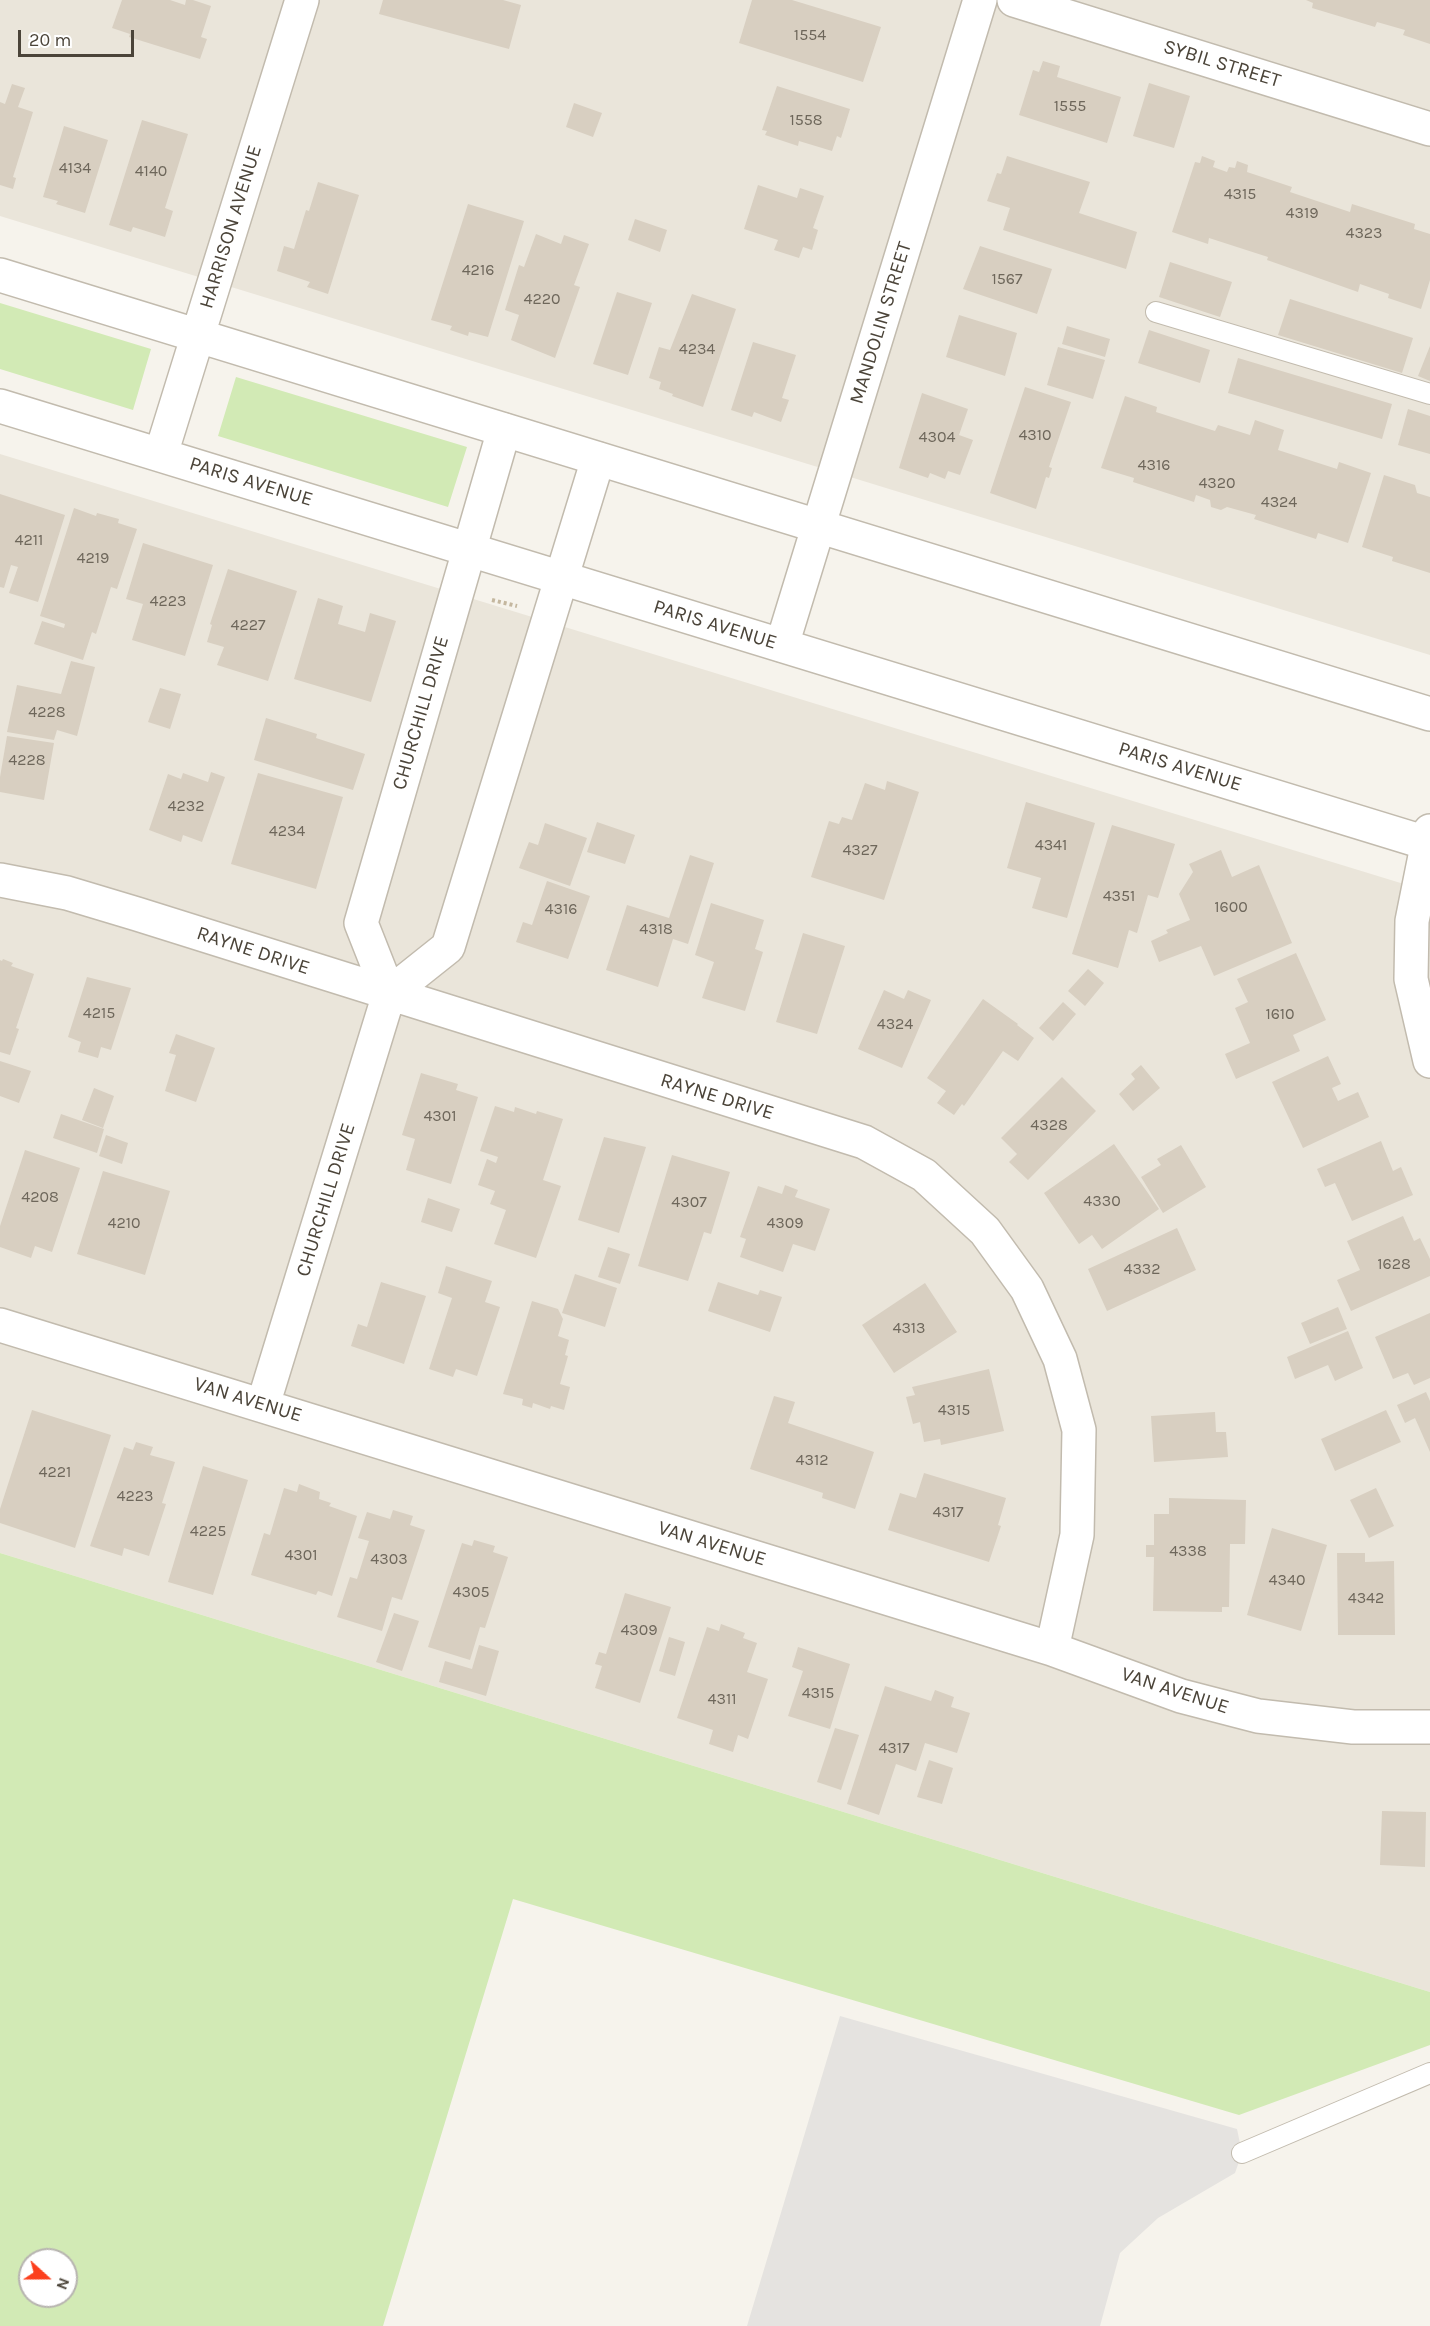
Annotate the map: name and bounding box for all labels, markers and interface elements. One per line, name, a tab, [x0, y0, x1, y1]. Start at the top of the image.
scale bar	[21, 18, 136, 56]
house number: 1554	[794, 25, 826, 45]
text: 20 m	[29, 29, 71, 51]
street label: SYBIL STREET	[1160, 35, 1284, 93]
house number: 1555	[1054, 96, 1086, 116]
house number: 1558	[789, 110, 823, 130]
street label: HARRISON AVENUE	[195, 142, 267, 312]
house number: 4134	[59, 158, 91, 178]
house number: 4140	[135, 161, 167, 181]
house number: 4315	[1224, 184, 1256, 204]
house number: 4319	[1286, 203, 1318, 223]
house number: 4323	[1345, 223, 1383, 243]
street label: MANDOLIN STREET	[845, 239, 917, 407]
house number: 4216	[462, 260, 494, 280]
house number: 1567	[992, 269, 1022, 289]
house number: 4220	[524, 289, 560, 309]
house number: 4234	[679, 339, 715, 359]
house number: 4310	[1018, 425, 1052, 445]
house number: 4304	[919, 427, 955, 447]
street label: PARIS AVENUE	[186, 452, 316, 512]
house number: 4316	[1138, 455, 1170, 475]
house number: 4320	[1198, 473, 1236, 493]
house number: 4324	[1261, 492, 1297, 512]
house number: 4211	[15, 530, 43, 550]
house number: 4219	[77, 548, 109, 568]
house number: 4223	[150, 591, 186, 611]
street label: PARIS AVENUE	[650, 595, 780, 655]
house number: 4227	[231, 615, 265, 635]
street label: CHURCHILL DRIVE	[388, 633, 454, 793]
house number: 4228	[28, 702, 66, 722]
street label: PARIS AVENUE	[1115, 737, 1245, 797]
house number: 4228	[8, 750, 46, 770]
house number: 4232	[168, 796, 204, 816]
house number: 4234	[269, 821, 305, 841]
house number: 4341	[1035, 835, 1067, 855]
house number: 4327	[842, 840, 878, 860]
house number: 4351	[1103, 886, 1135, 906]
house number: 1600	[1214, 897, 1248, 917]
house number: 4316	[545, 899, 577, 919]
house number: 4318	[639, 919, 673, 939]
street label: RAYNE DRIVE	[193, 921, 313, 981]
house number: 4215	[83, 1003, 115, 1023]
house number: 1610	[1265, 1004, 1295, 1024]
house number: 4324	[877, 1014, 913, 1034]
street label: RAYNE DRIVE	[657, 1068, 777, 1126]
house number: 4301	[423, 1106, 457, 1126]
house number: 4328	[1030, 1115, 1068, 1135]
street label: CHURCHILL DRIVE	[291, 1120, 361, 1280]
house number: 4208	[21, 1187, 59, 1207]
house number: 4330	[1083, 1191, 1121, 1211]
house number: 4307	[671, 1192, 707, 1212]
house number: 4210	[108, 1213, 140, 1233]
house number: 4309	[766, 1213, 804, 1233]
house number: 1628	[1377, 1254, 1411, 1274]
house number: 4332	[1123, 1259, 1161, 1279]
house number: 4313	[892, 1318, 926, 1338]
street label: VAN AVENUE	[191, 1372, 305, 1428]
house number: 4315	[938, 1400, 970, 1420]
house number: 4312	[796, 1450, 828, 1470]
house number: 4221	[39, 1462, 71, 1482]
house number: 4223	[117, 1486, 153, 1506]
house number: 4317	[932, 1502, 964, 1522]
street label: VAN AVENUE	[655, 1516, 769, 1572]
house number: 4225	[190, 1521, 226, 1541]
house number: 4338	[1169, 1541, 1207, 1561]
house number: 4301	[284, 1545, 318, 1565]
house number: 4303	[370, 1549, 408, 1569]
house number: 4340	[1269, 1570, 1305, 1590]
house number: 4305	[453, 1582, 489, 1602]
house number: 4342	[1348, 1588, 1384, 1608]
house number: 4309	[620, 1620, 658, 1640]
street label: VAN AVENUE	[1118, 1662, 1232, 1720]
house number: 4315	[802, 1683, 834, 1703]
house number: 4311	[708, 1689, 736, 1709]
house number: 4317	[878, 1738, 910, 1758]
north arrow	[18, 2248, 78, 2308]
text: N	[52, 2275, 74, 2293]

